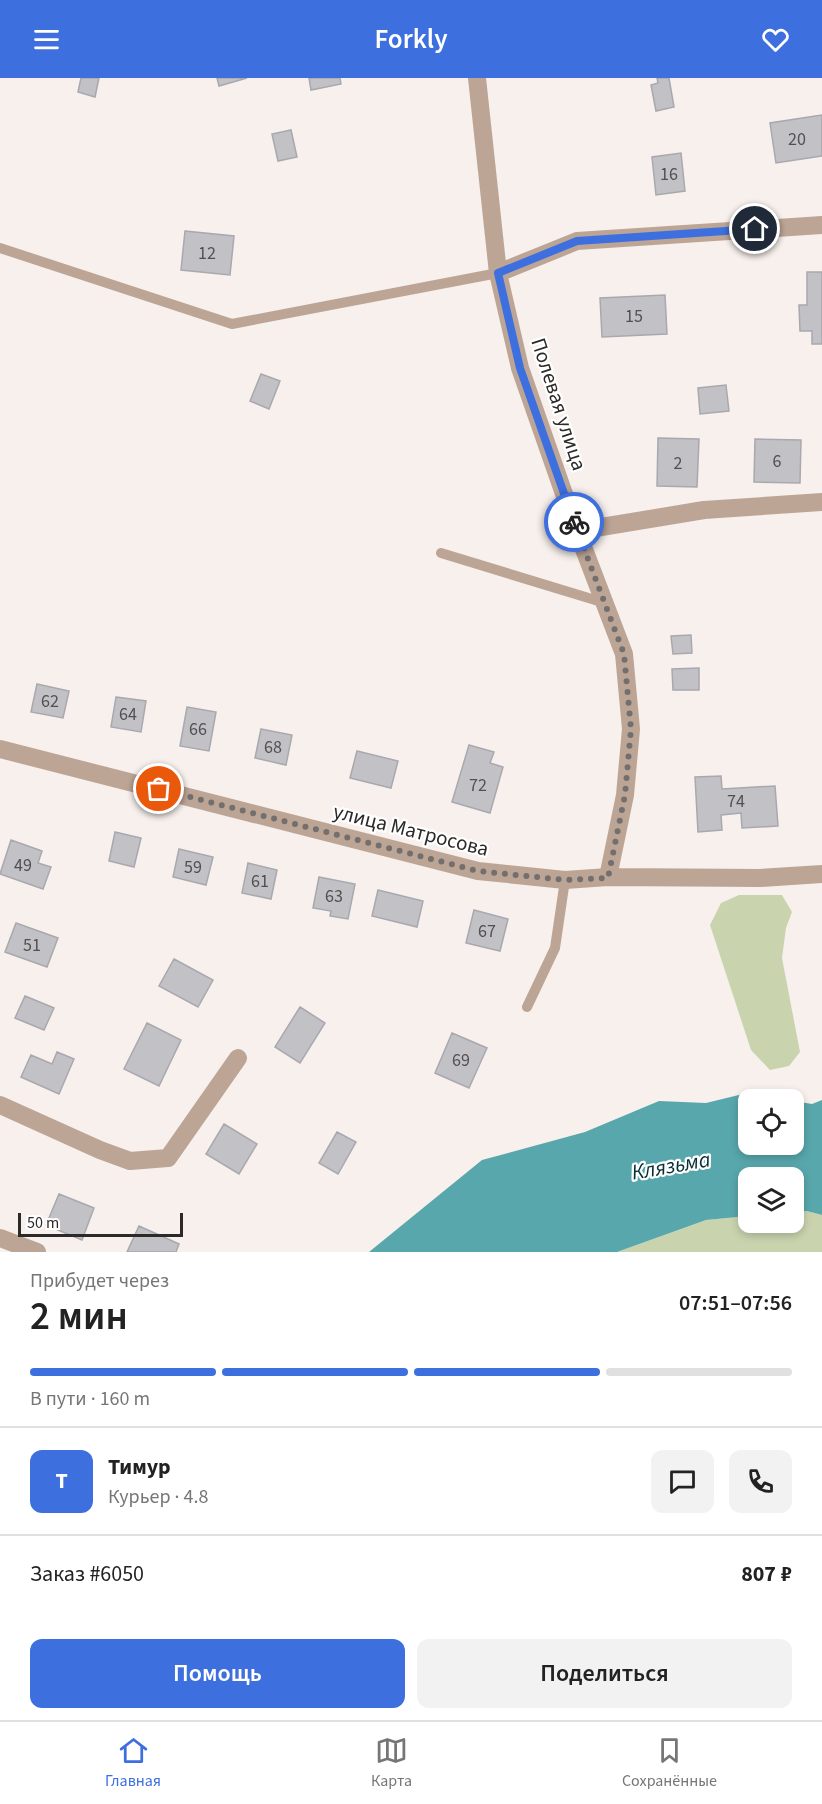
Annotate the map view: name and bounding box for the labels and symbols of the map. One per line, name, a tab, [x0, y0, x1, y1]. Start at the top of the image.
house number: 20	[788, 127, 806, 152]
house number: 16	[660, 162, 678, 187]
pin	[729, 203, 780, 254]
house number: 12	[198, 241, 216, 266]
house number: 15	[625, 304, 643, 329]
street label: Полевая улица	[523, 334, 595, 474]
house number: 6	[773, 449, 782, 474]
house number: 2	[674, 451, 683, 476]
courier	[544, 492, 604, 552]
house number: 62	[41, 689, 59, 714]
house number: 64	[119, 702, 137, 727]
house number: 66	[189, 717, 207, 742]
house number: 68	[264, 735, 282, 760]
pin	[133, 763, 184, 814]
house number: 72	[469, 773, 487, 798]
house number: 74	[727, 789, 745, 814]
street label: улица Матросова	[330, 796, 492, 864]
house number: 49	[14, 853, 32, 878]
house number: 59	[184, 855, 202, 880]
house number: 61	[251, 869, 269, 894]
house number: 63	[325, 884, 343, 909]
house number: 67	[478, 919, 496, 944]
house number: 51	[23, 933, 41, 958]
house number: 69	[452, 1048, 470, 1073]
water label: Клязьма	[629, 1143, 713, 1189]
scale bar	[18, 1210, 183, 1238]

